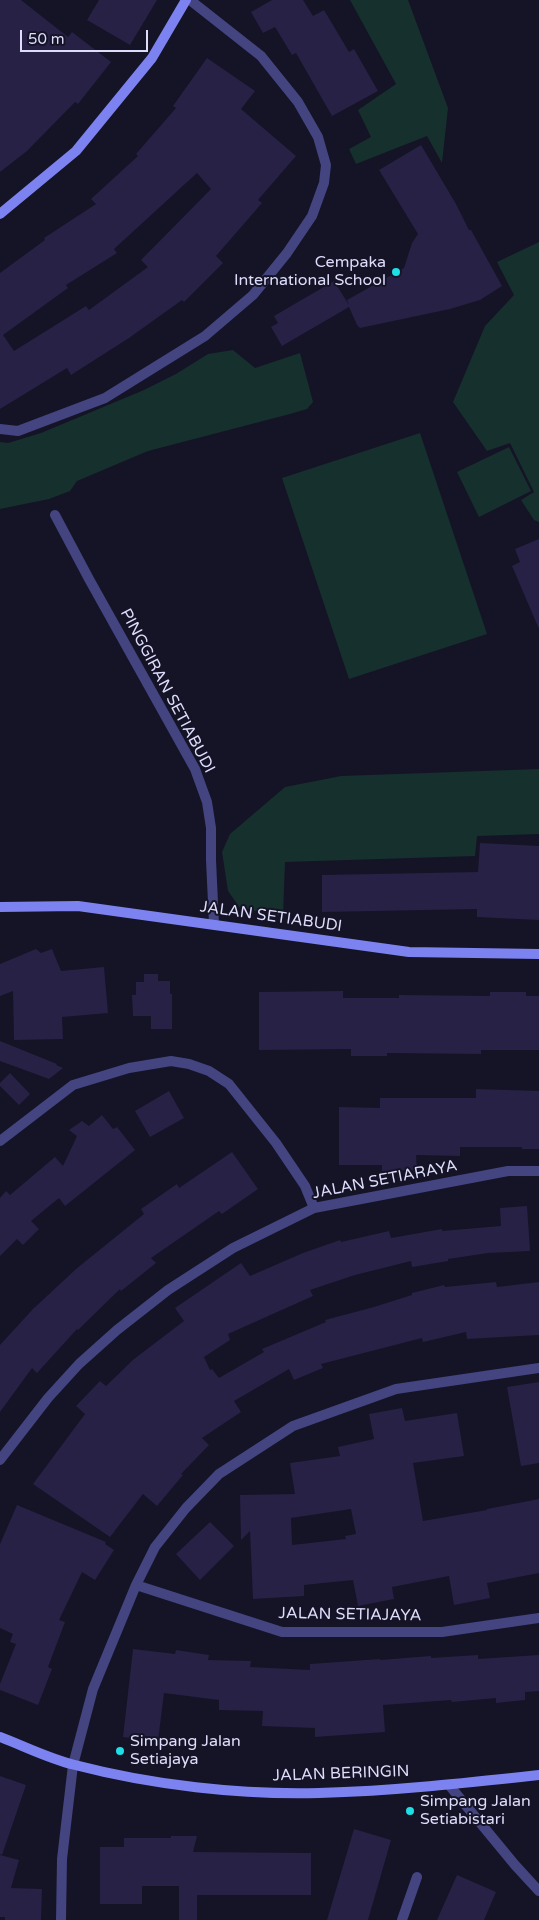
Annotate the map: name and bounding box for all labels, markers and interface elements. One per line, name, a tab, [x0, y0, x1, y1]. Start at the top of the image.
scale bar	[22, 20, 150, 52]
text: 50 m	[28, 30, 65, 48]
place label: Cempaka International School	[234, 253, 386, 291]
marker: Cempaka International School	[390, 266, 402, 278]
street label: PINGGIRAN SETIABUDI	[115, 606, 219, 776]
street label: JALAN SETIABUDI	[199, 898, 343, 936]
street label: JALAN SETIARAYA	[311, 1157, 459, 1203]
street label: JALAN SETIAJAYA	[278, 1604, 422, 1626]
place label: Simpang Jalan Setiajaya	[130, 1732, 241, 1770]
marker: Simpang Jalan Setiajaya	[114, 1745, 126, 1757]
street label: JALAN BERINGIN	[272, 1762, 410, 1786]
place label: Simpang Jalan Setiabistari	[420, 1792, 531, 1830]
marker: Simpang Jalan Setiabistari	[404, 1805, 416, 1817]

